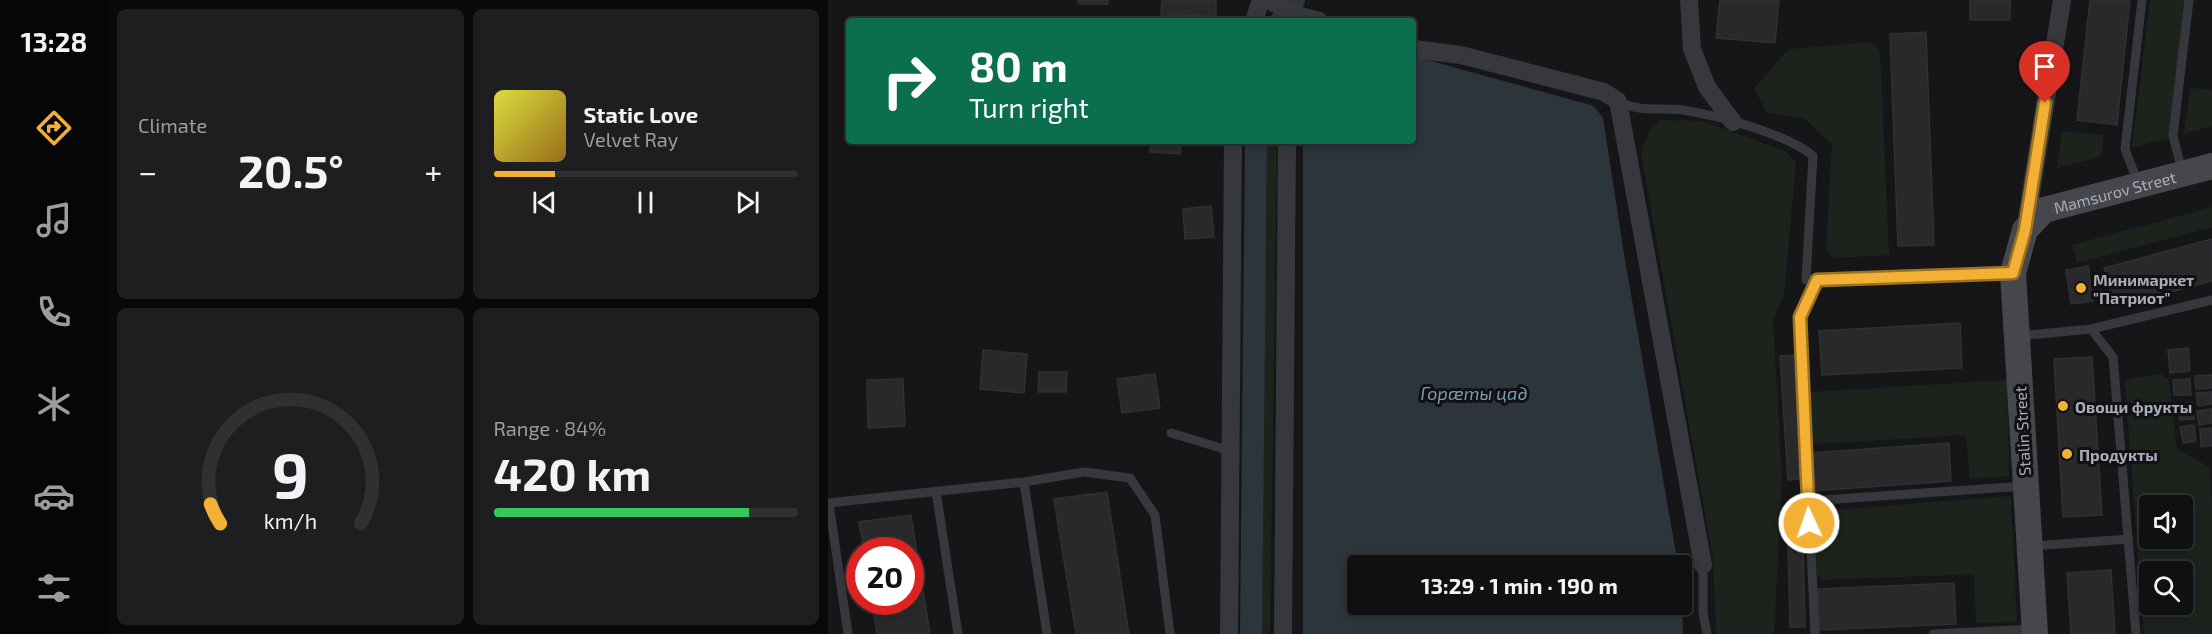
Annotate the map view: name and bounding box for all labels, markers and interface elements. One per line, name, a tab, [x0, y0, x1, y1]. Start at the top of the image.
text: 13:28	[21, 25, 87, 57]
text: 80 m	[969, 40, 1068, 90]
pin	[2019, 41, 2070, 103]
icon: right	[870, 42, 948, 120]
icon: arrive	[2028, 50, 2061, 83]
text: Turn right	[969, 91, 1089, 123]
text: Static Love	[584, 101, 698, 127]
icon: directions	[33, 107, 75, 149]
text: Climate	[138, 113, 207, 137]
text: Velvet Ray	[584, 127, 678, 151]
text: 20.5°	[238, 143, 344, 197]
text: −	[138, 151, 157, 191]
text: +	[424, 151, 443, 191]
street label: Mamsurov Street	[2052, 166, 2178, 217]
icon: previous	[528, 186, 561, 219]
icon: pause	[629, 186, 662, 219]
icon: next	[731, 186, 764, 219]
icon: music	[33, 199, 75, 241]
place label: Минимаркет "Патриот"	[2093, 270, 2194, 307]
marker: Минимаркет "Патриот"	[2074, 281, 2088, 295]
icon: phone	[33, 291, 75, 333]
water label: Горӕты цад	[1420, 382, 1528, 404]
icon: climate	[33, 383, 75, 425]
street label: Stalin Street	[2010, 386, 2034, 476]
place label: Овощи фрукты	[2075, 397, 2192, 416]
marker: Овощи фрукты	[2056, 399, 2070, 413]
text: Range · 84%	[494, 416, 606, 440]
text: 9	[272, 436, 309, 511]
place label: Продукты	[2079, 445, 2158, 464]
text: 420 km	[494, 446, 651, 500]
marker: Продукты	[2060, 447, 2074, 461]
icon: car	[33, 475, 75, 517]
position arrow	[1777, 491, 1841, 555]
map controls	[2139, 495, 2193, 615]
button: sound	[2139, 495, 2193, 549]
text: km/h	[264, 508, 317, 533]
speed limit sign: 20	[846, 537, 924, 615]
button: search	[2139, 561, 2193, 615]
icon: filters	[33, 567, 75, 609]
text: 13:29 · 1 min · 190 m	[1421, 572, 1618, 598]

